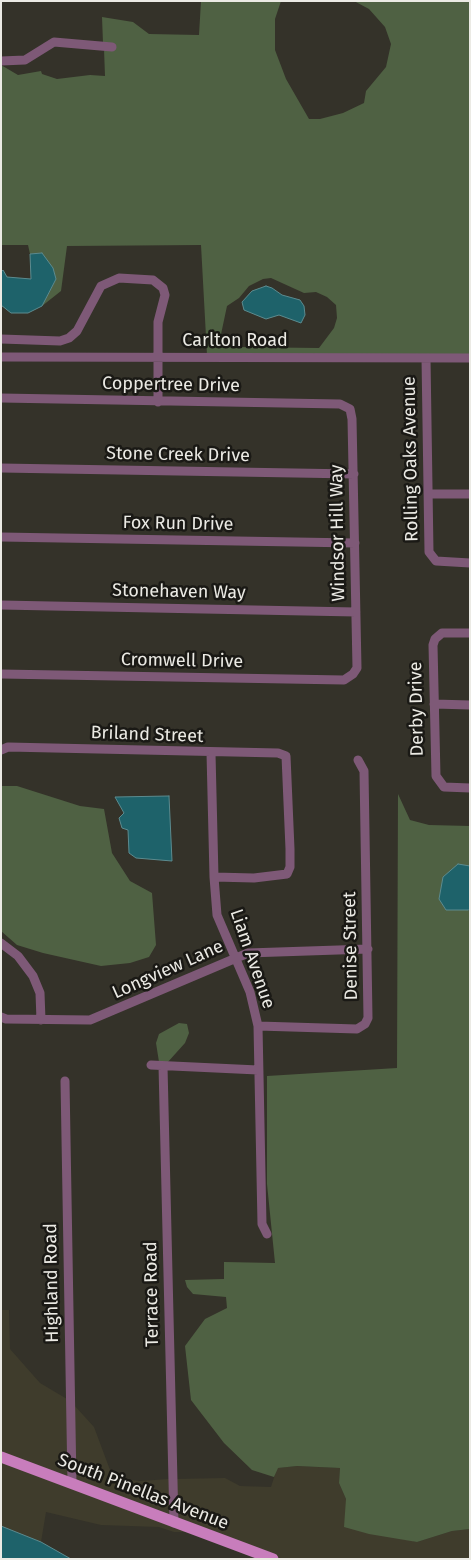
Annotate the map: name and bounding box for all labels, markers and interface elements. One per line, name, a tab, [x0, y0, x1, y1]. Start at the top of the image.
street label: Carlton Road	[182, 330, 288, 352]
street label: Coppertree Drive	[102, 373, 240, 397]
street label: Rolling Oaks Avenue	[399, 376, 423, 542]
street label: Stone Creek Drive	[106, 443, 250, 467]
street label: Windsor Hill Way	[326, 464, 350, 602]
street label: Fox Run Drive	[122, 512, 234, 536]
street label: Stonehaven Way	[112, 580, 246, 604]
street label: Cromwell Drive	[121, 649, 243, 673]
street label: Derby Drive	[405, 661, 429, 757]
street label: Briland Street	[90, 722, 204, 748]
street label: Denise Street	[339, 891, 363, 1001]
street label: Liam Avenue	[225, 906, 279, 1012]
street label: Longview Lane	[109, 936, 227, 1004]
street label: Highland Road	[40, 1223, 64, 1343]
street label: Terrace Road	[140, 1241, 164, 1347]
street label: South Pinellas Avenue	[54, 1449, 232, 1535]

